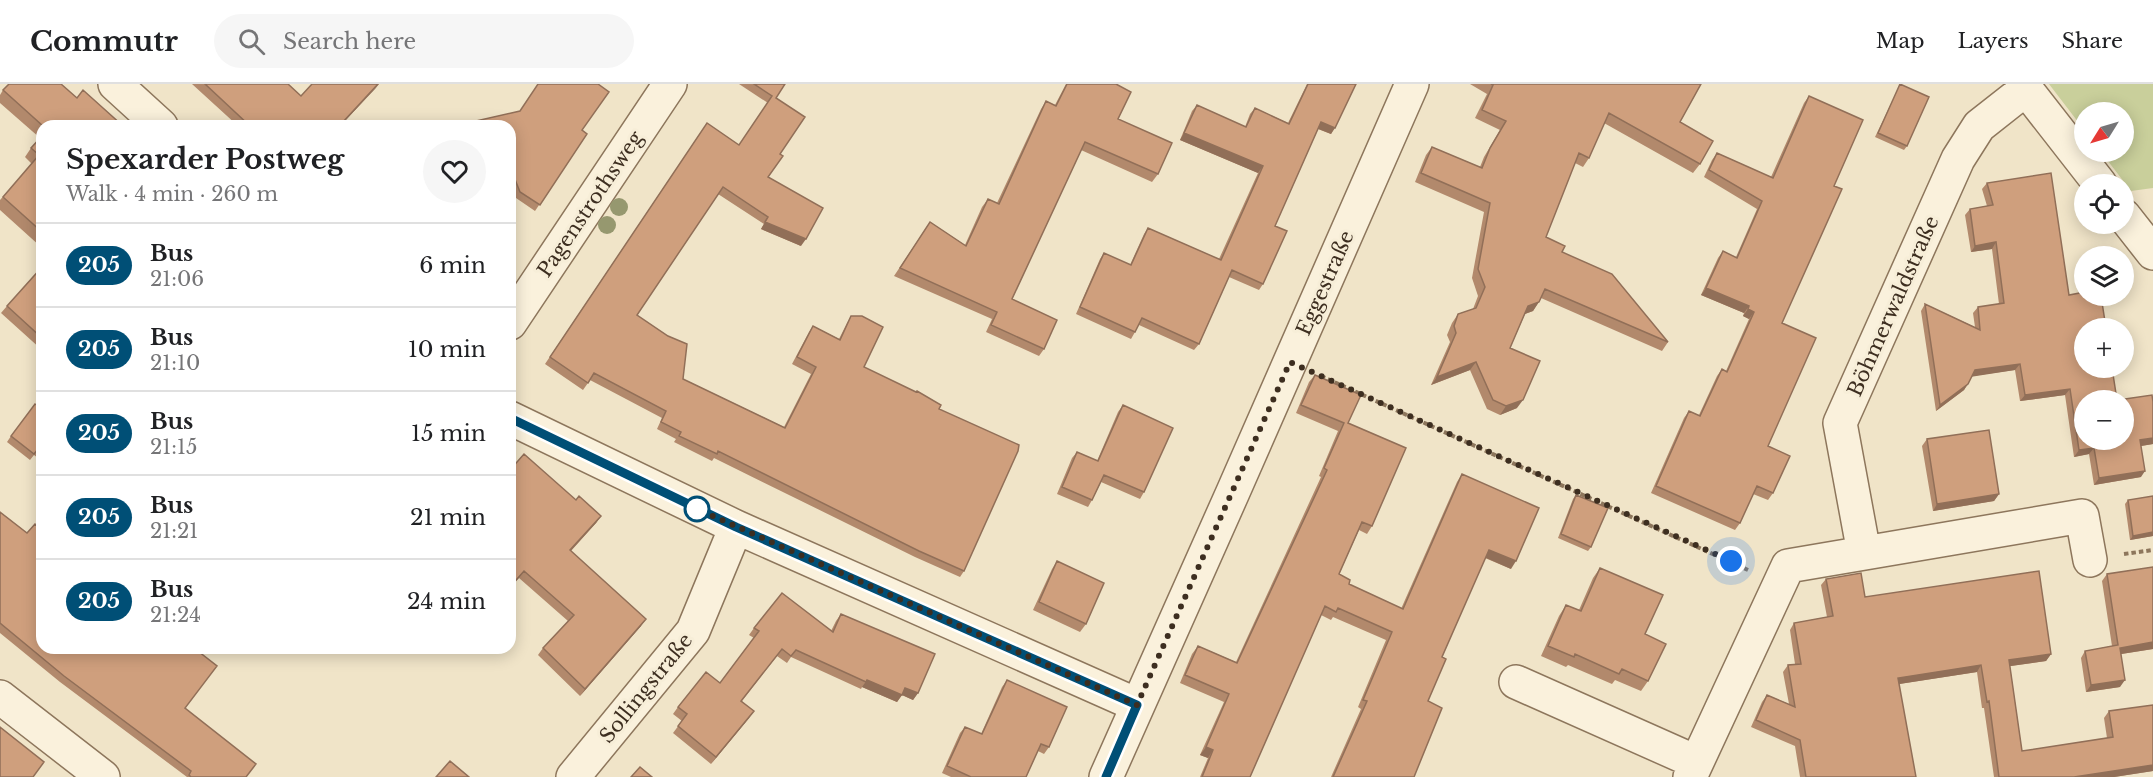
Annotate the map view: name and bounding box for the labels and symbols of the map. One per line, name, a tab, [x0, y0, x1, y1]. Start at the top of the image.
north arrow	[2074, 102, 2134, 162]
street label: Pagenstrothsweg	[532, 126, 648, 282]
street label: Böhmerwaldstraße	[1842, 212, 1944, 400]
street label: Eggestraße	[1291, 227, 1359, 339]
unlabelled marker	[684, 496, 710, 522]
your location	[1716, 546, 1746, 576]
street label: Sollingstraße	[595, 628, 697, 748]

